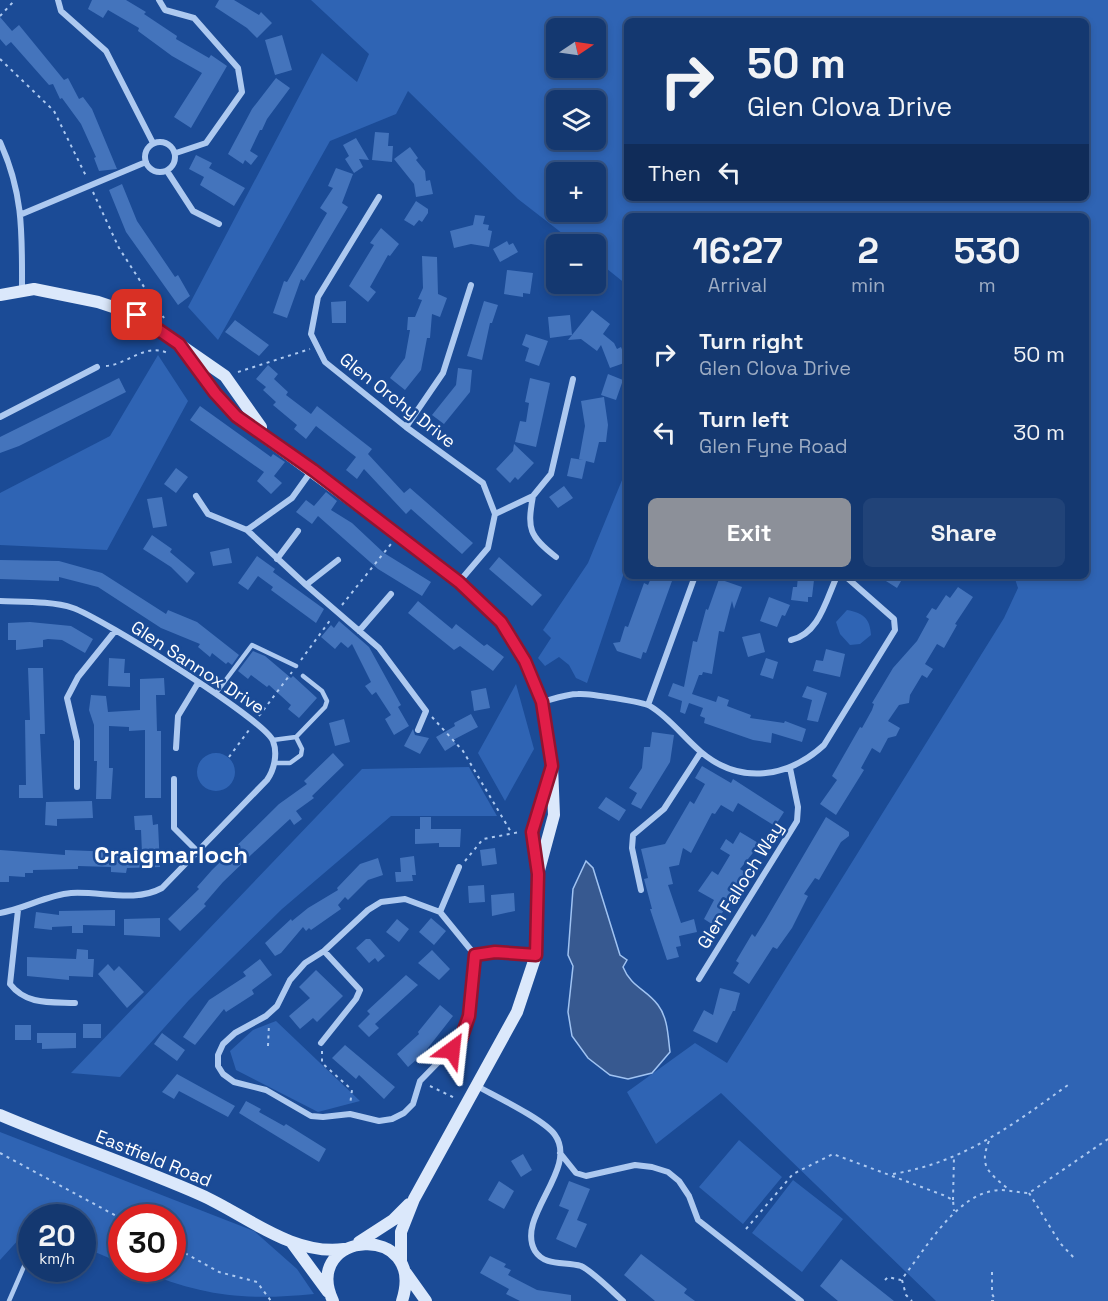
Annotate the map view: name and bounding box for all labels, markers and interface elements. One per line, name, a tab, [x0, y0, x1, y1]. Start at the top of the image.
north arrow	[546, 18, 606, 78]
map controls	[546, 18, 606, 294]
text: 50 m	[747, 37, 846, 90]
icon: right	[648, 42, 726, 120]
text: Glen Clova Drive	[747, 89, 952, 124]
button: layers	[546, 90, 606, 150]
icon: left	[713, 156, 746, 189]
text: Then	[648, 159, 701, 187]
button: +	[546, 162, 606, 222]
text: 16:27	[692, 228, 783, 274]
text: 2	[857, 228, 879, 274]
text: 530	[954, 228, 1021, 274]
button: −	[546, 234, 606, 294]
text: Arrival	[708, 272, 767, 298]
text: min	[851, 272, 885, 298]
text: m	[979, 272, 996, 298]
pin	[111, 289, 162, 340]
icon: arrive	[120, 298, 153, 331]
text: Turn right	[699, 327, 804, 355]
icon: right	[648, 338, 681, 371]
text: 50 m	[1013, 340, 1065, 368]
street label: Glen Orchy Drive	[335, 347, 461, 453]
text: Glen Clova Drive	[699, 355, 851, 381]
text: Turn left	[699, 405, 789, 433]
icon: left	[648, 416, 681, 449]
text: 30 m	[1013, 418, 1065, 446]
text: Glen Fyne Road	[699, 433, 848, 459]
button: Exit	[648, 498, 851, 567]
button: Share	[863, 498, 1065, 567]
street label: Glen Sannox Drive	[127, 615, 269, 719]
street label: Glen Falloch Way	[692, 817, 788, 953]
district label: Craigmarloch	[94, 839, 248, 870]
position arrow	[420, 1018, 484, 1082]
street label: Eastfield Road	[93, 1124, 215, 1192]
speed limit sign: 30	[108, 1204, 186, 1282]
text: 20	[38, 1216, 76, 1255]
text: km/h	[39, 1249, 75, 1268]

